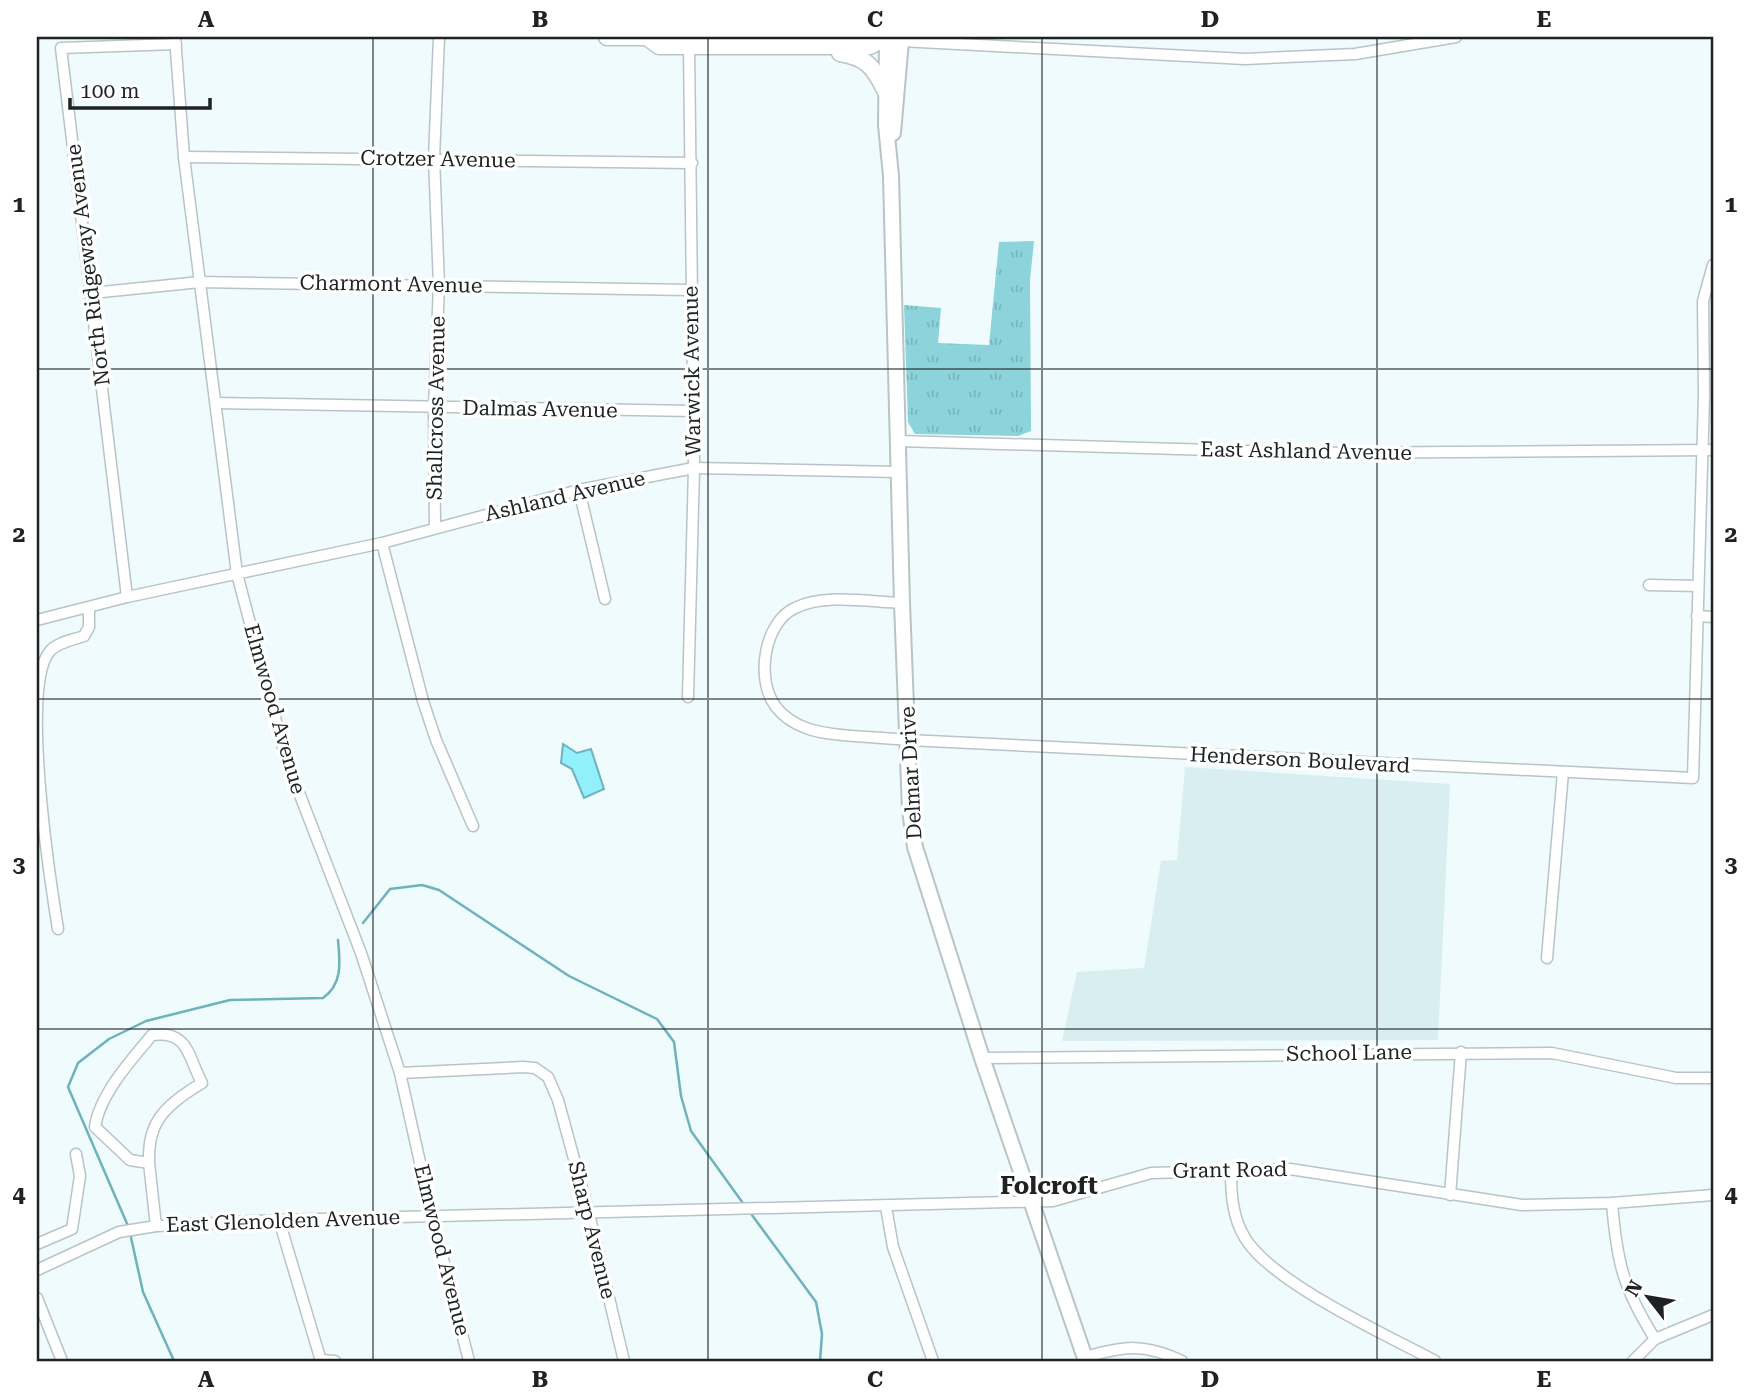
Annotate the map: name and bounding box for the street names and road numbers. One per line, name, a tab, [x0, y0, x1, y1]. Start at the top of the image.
street label: North Ridgeway Avenue	[61, 143, 115, 387]
street label: Crotzer Avenue	[360, 146, 516, 172]
street label: Charmont Avenue	[299, 270, 483, 298]
street label: Warwick Avenue	[679, 286, 705, 456]
street label: Shallcross Avenue	[422, 316, 450, 500]
street label: Dalmas Avenue	[462, 396, 618, 422]
street label: East Ashland Avenue	[1200, 437, 1412, 465]
street label: Ashland Avenue	[483, 466, 647, 526]
street label: Elmwood Avenue	[239, 621, 311, 797]
street label: Delmar Drive	[896, 706, 926, 840]
street label: Henderson Boulevard	[1189, 742, 1411, 778]
street label: School Lane	[1286, 1040, 1412, 1066]
street label: Grant Road	[1173, 1157, 1288, 1183]
street label: Sharp Avenue	[563, 1159, 621, 1301]
street label: Elmwood Avenue	[409, 1162, 475, 1338]
street label: East Glenolden Avenue	[165, 1205, 401, 1237]

